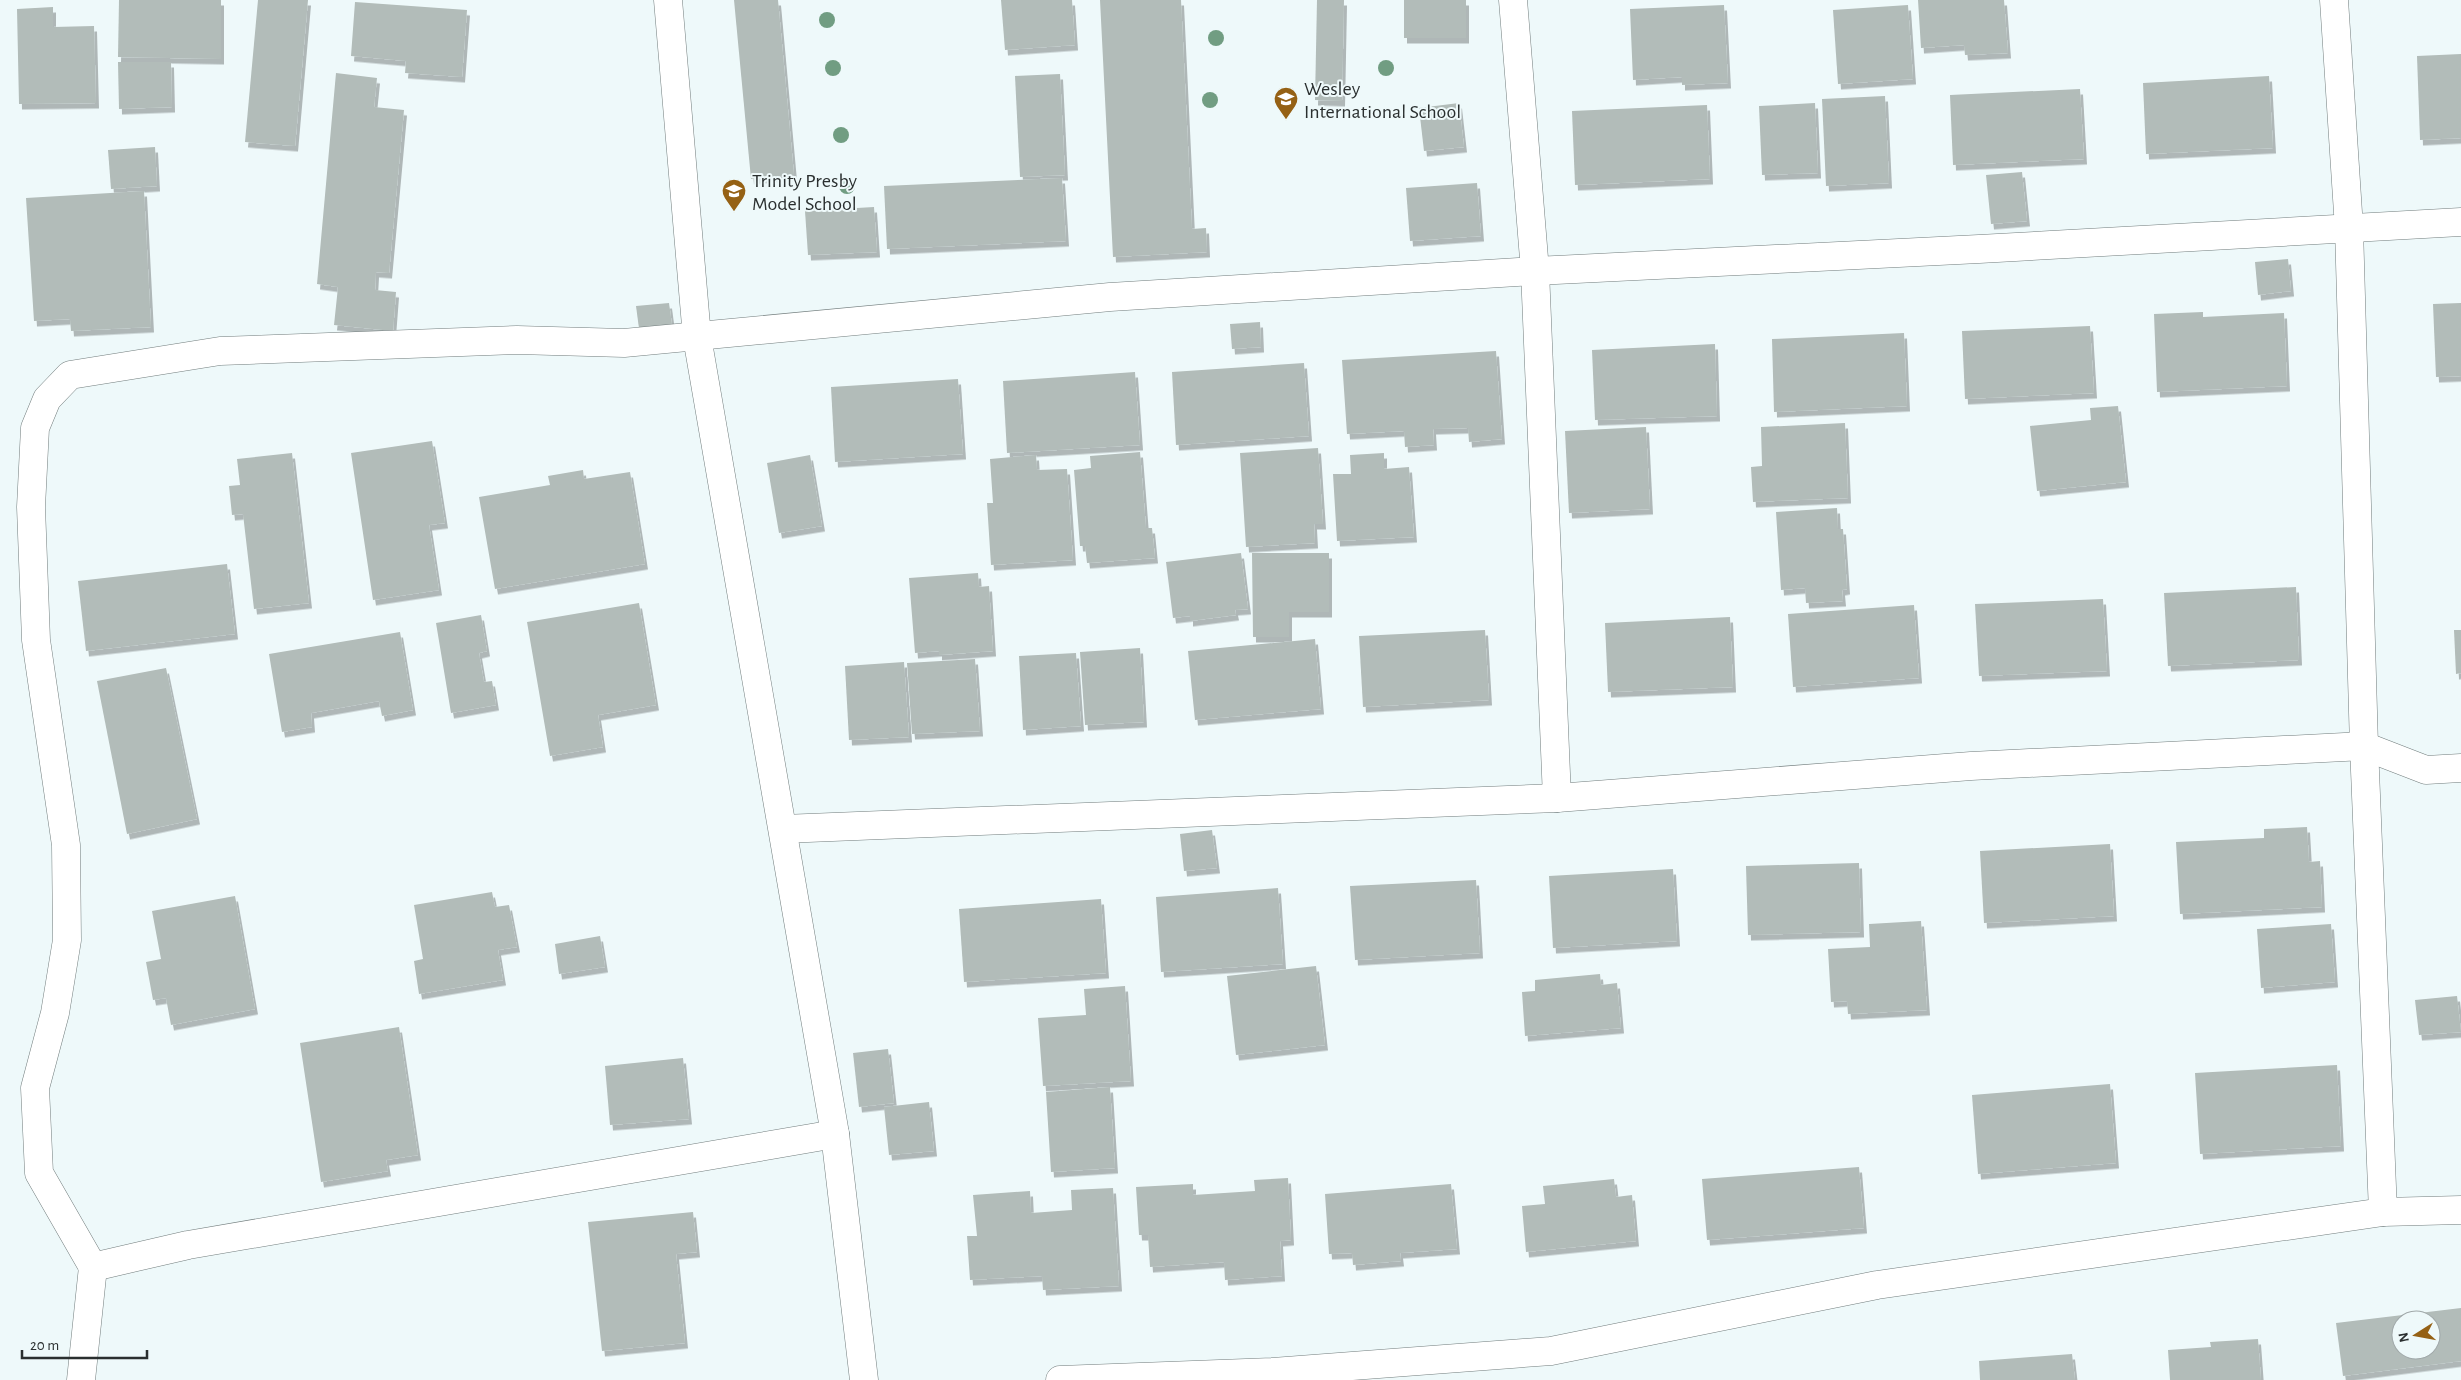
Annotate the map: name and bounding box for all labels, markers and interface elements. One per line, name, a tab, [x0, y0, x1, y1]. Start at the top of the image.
place label: Wesley International School	[1304, 79, 1461, 122]
school or university icon: Wesley International School	[1273, 86, 1299, 120]
place label: Trinity Presby Model School	[752, 171, 857, 214]
school or university icon: Trinity Presby Model School	[721, 178, 747, 212]
north arrow	[2391, 1310, 2441, 1360]
scale bar	[22, 1328, 148, 1360]
text: N	[2396, 1331, 2412, 1343]
text: 20 m	[30, 1338, 59, 1353]

